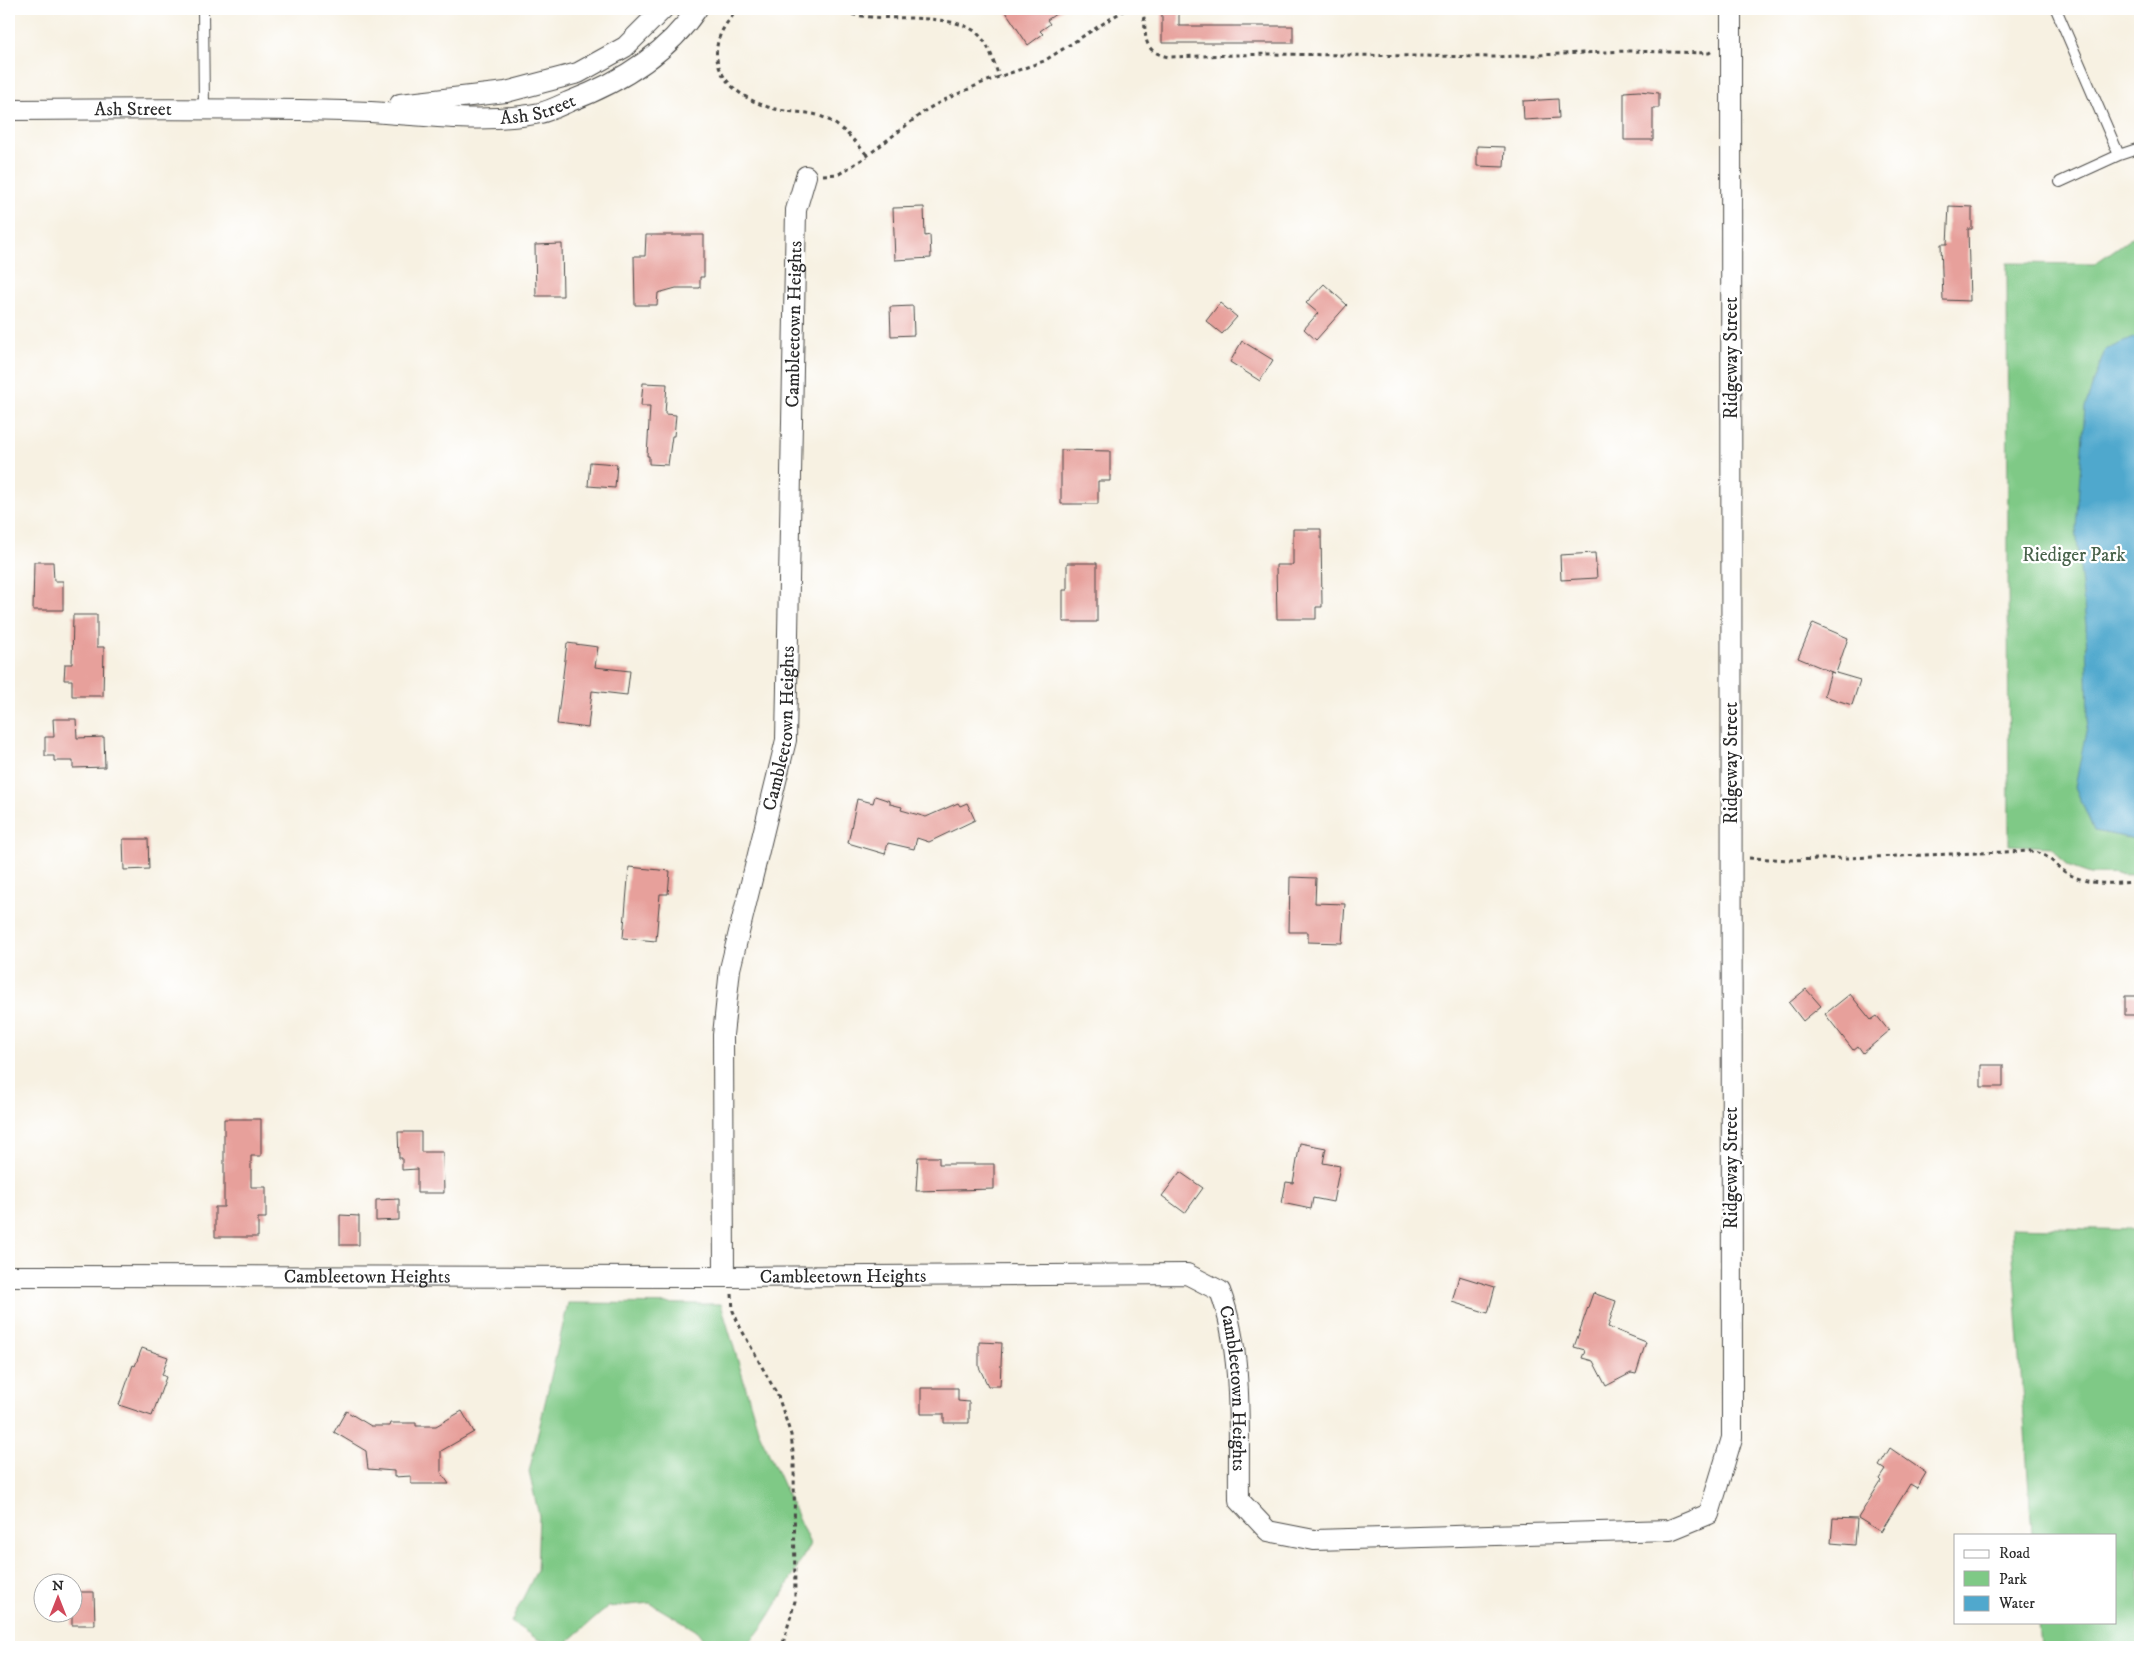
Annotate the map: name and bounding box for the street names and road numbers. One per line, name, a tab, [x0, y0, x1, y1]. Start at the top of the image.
street label: Ash Street	[499, 89, 579, 129]
street label: Ash Street	[94, 98, 172, 121]
street label: Cambleetown Heights	[781, 241, 807, 408]
street label: Ridgeway Street	[1720, 297, 1743, 419]
street label: Cambleetown Heights	[758, 646, 799, 813]
street label: Ridgeway Street	[1720, 702, 1743, 824]
street label: Ridgeway Street	[1720, 1107, 1743, 1229]
street label: Cambleetown Heights	[760, 1264, 926, 1288]
street label: Cambleetown Heights	[284, 1265, 450, 1288]
street label: Cambleetown Heights	[1214, 1303, 1250, 1471]

